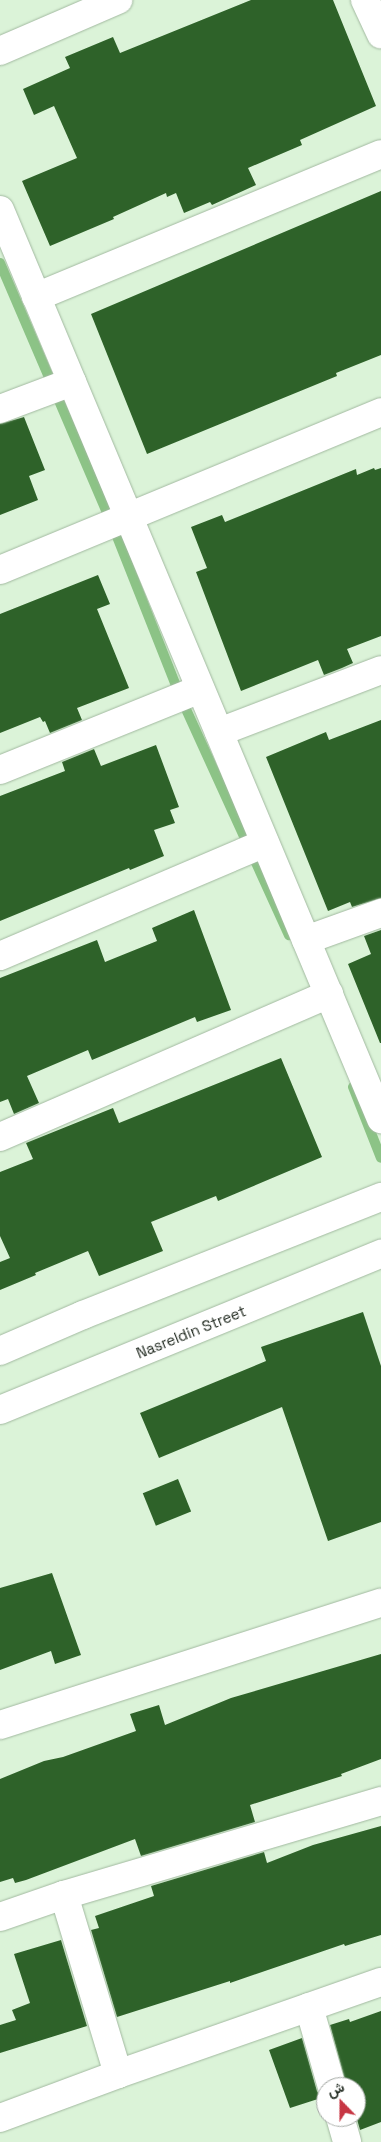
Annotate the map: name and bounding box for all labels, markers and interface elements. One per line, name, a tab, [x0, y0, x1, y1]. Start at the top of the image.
street label: Nasreldin Street	[134, 1302, 248, 1362]
north arrow	[316, 2077, 366, 2127]
text: ش	[325, 2078, 347, 2101]

